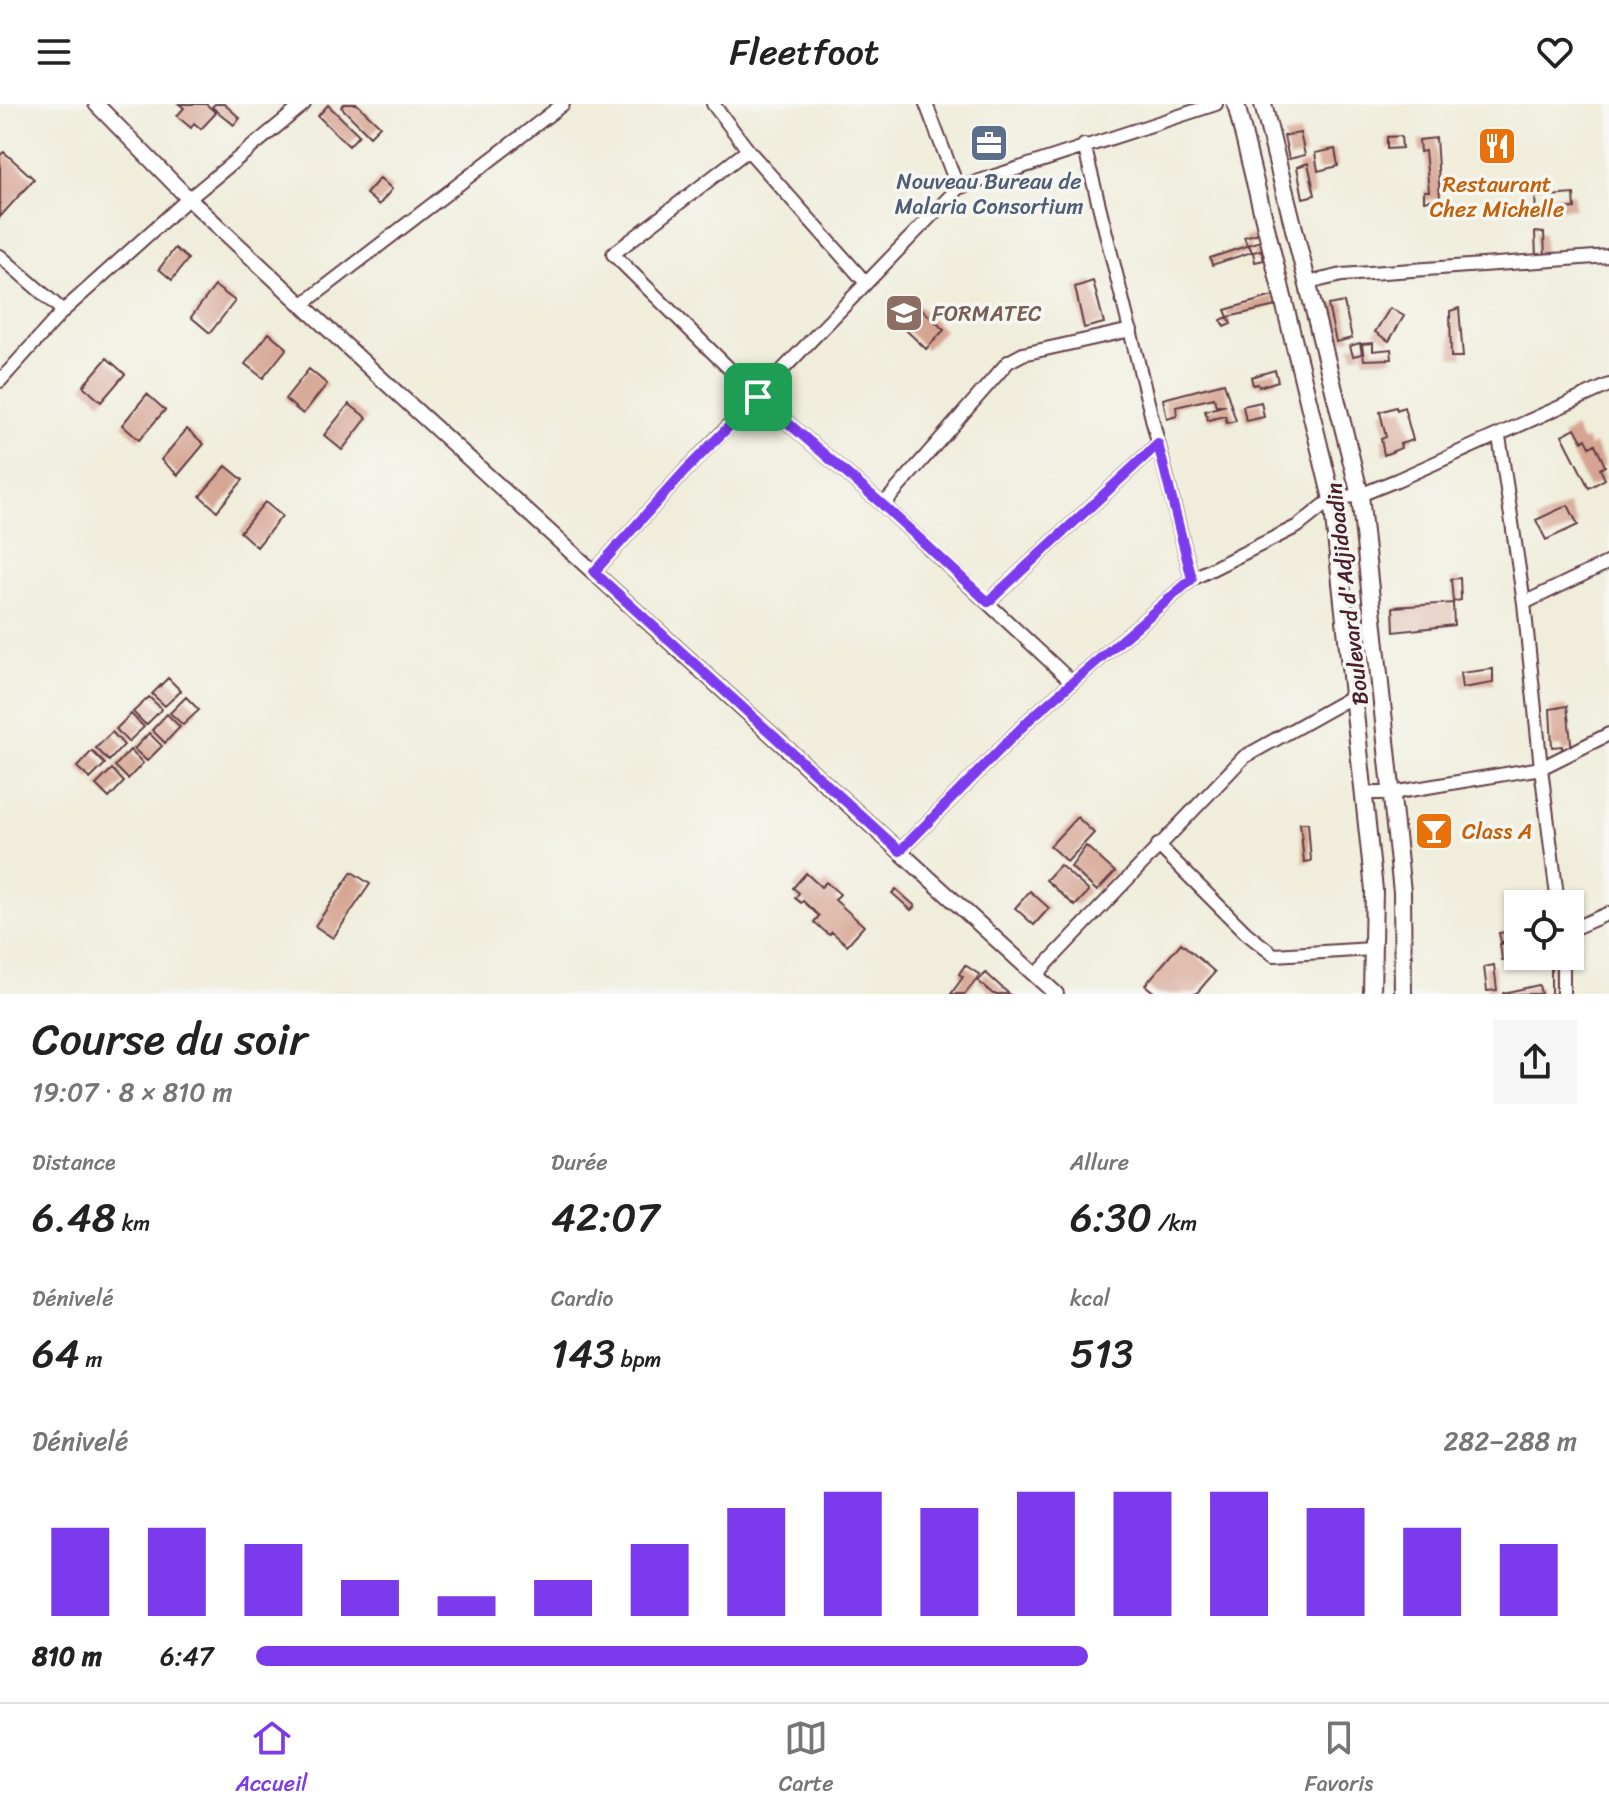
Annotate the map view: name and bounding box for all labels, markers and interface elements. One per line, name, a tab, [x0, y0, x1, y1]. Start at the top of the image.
text: Fleetfoot	[729, 20, 880, 84]
icon: menu	[32, 30, 76, 74]
icon: heart	[1533, 30, 1577, 74]
office icon: Nouveau Bureau de Malaria Consortium	[968, 122, 1010, 164]
restaurant icon: Restaurant Chez Michelle	[1476, 125, 1518, 167]
place label: Nouveau Bureau de Malaria Consortium	[895, 162, 1083, 226]
place label: Restaurant Chez Michelle	[1430, 165, 1564, 229]
school or university icon: FORMATEC	[883, 292, 925, 334]
place label: FORMATEC	[932, 294, 1042, 333]
pin	[724, 363, 792, 431]
icon: arrive	[736, 375, 780, 419]
street label: Boulevard d'Adjidoadin	[1314, 480, 1380, 707]
bar icon: Class A	[1413, 810, 1455, 852]
place label: Class A	[1462, 812, 1532, 851]
map controls	[1504, 890, 1584, 970]
button: locate	[1504, 890, 1584, 970]
text: Course du soir	[32, 1000, 307, 1078]
button: share	[1493, 1020, 1577, 1104]
text: 19:07 · 8 × 810 m	[32, 1069, 232, 1115]
text: Distance	[32, 1143, 116, 1182]
text: Durée	[551, 1143, 608, 1182]
text: Allure	[1070, 1143, 1129, 1182]
text: 6.48	[32, 1182, 116, 1253]
text: 42:07	[551, 1182, 659, 1253]
text: 6:30	[1070, 1182, 1152, 1253]
text: km	[116, 1204, 150, 1243]
text: /km	[1152, 1204, 1197, 1243]
text: Dénivelé	[32, 1279, 114, 1318]
text: Cardio	[551, 1279, 613, 1318]
text: kcal	[1070, 1279, 1110, 1318]
text: 64	[32, 1318, 80, 1389]
text: 143	[551, 1318, 615, 1389]
text: 513	[1070, 1318, 1134, 1389]
text: m	[80, 1340, 102, 1379]
text: bpm	[615, 1340, 661, 1379]
text: Dénivelé	[32, 1418, 128, 1464]
text: 282–288 m	[1443, 1418, 1577, 1464]
text: 810 m	[32, 1633, 102, 1679]
text: 6:47	[160, 1633, 214, 1679]
tab: Accueil	[236, 1716, 307, 1803]
tab: Carte	[779, 1716, 833, 1803]
tab: Favoris	[1305, 1716, 1373, 1803]

